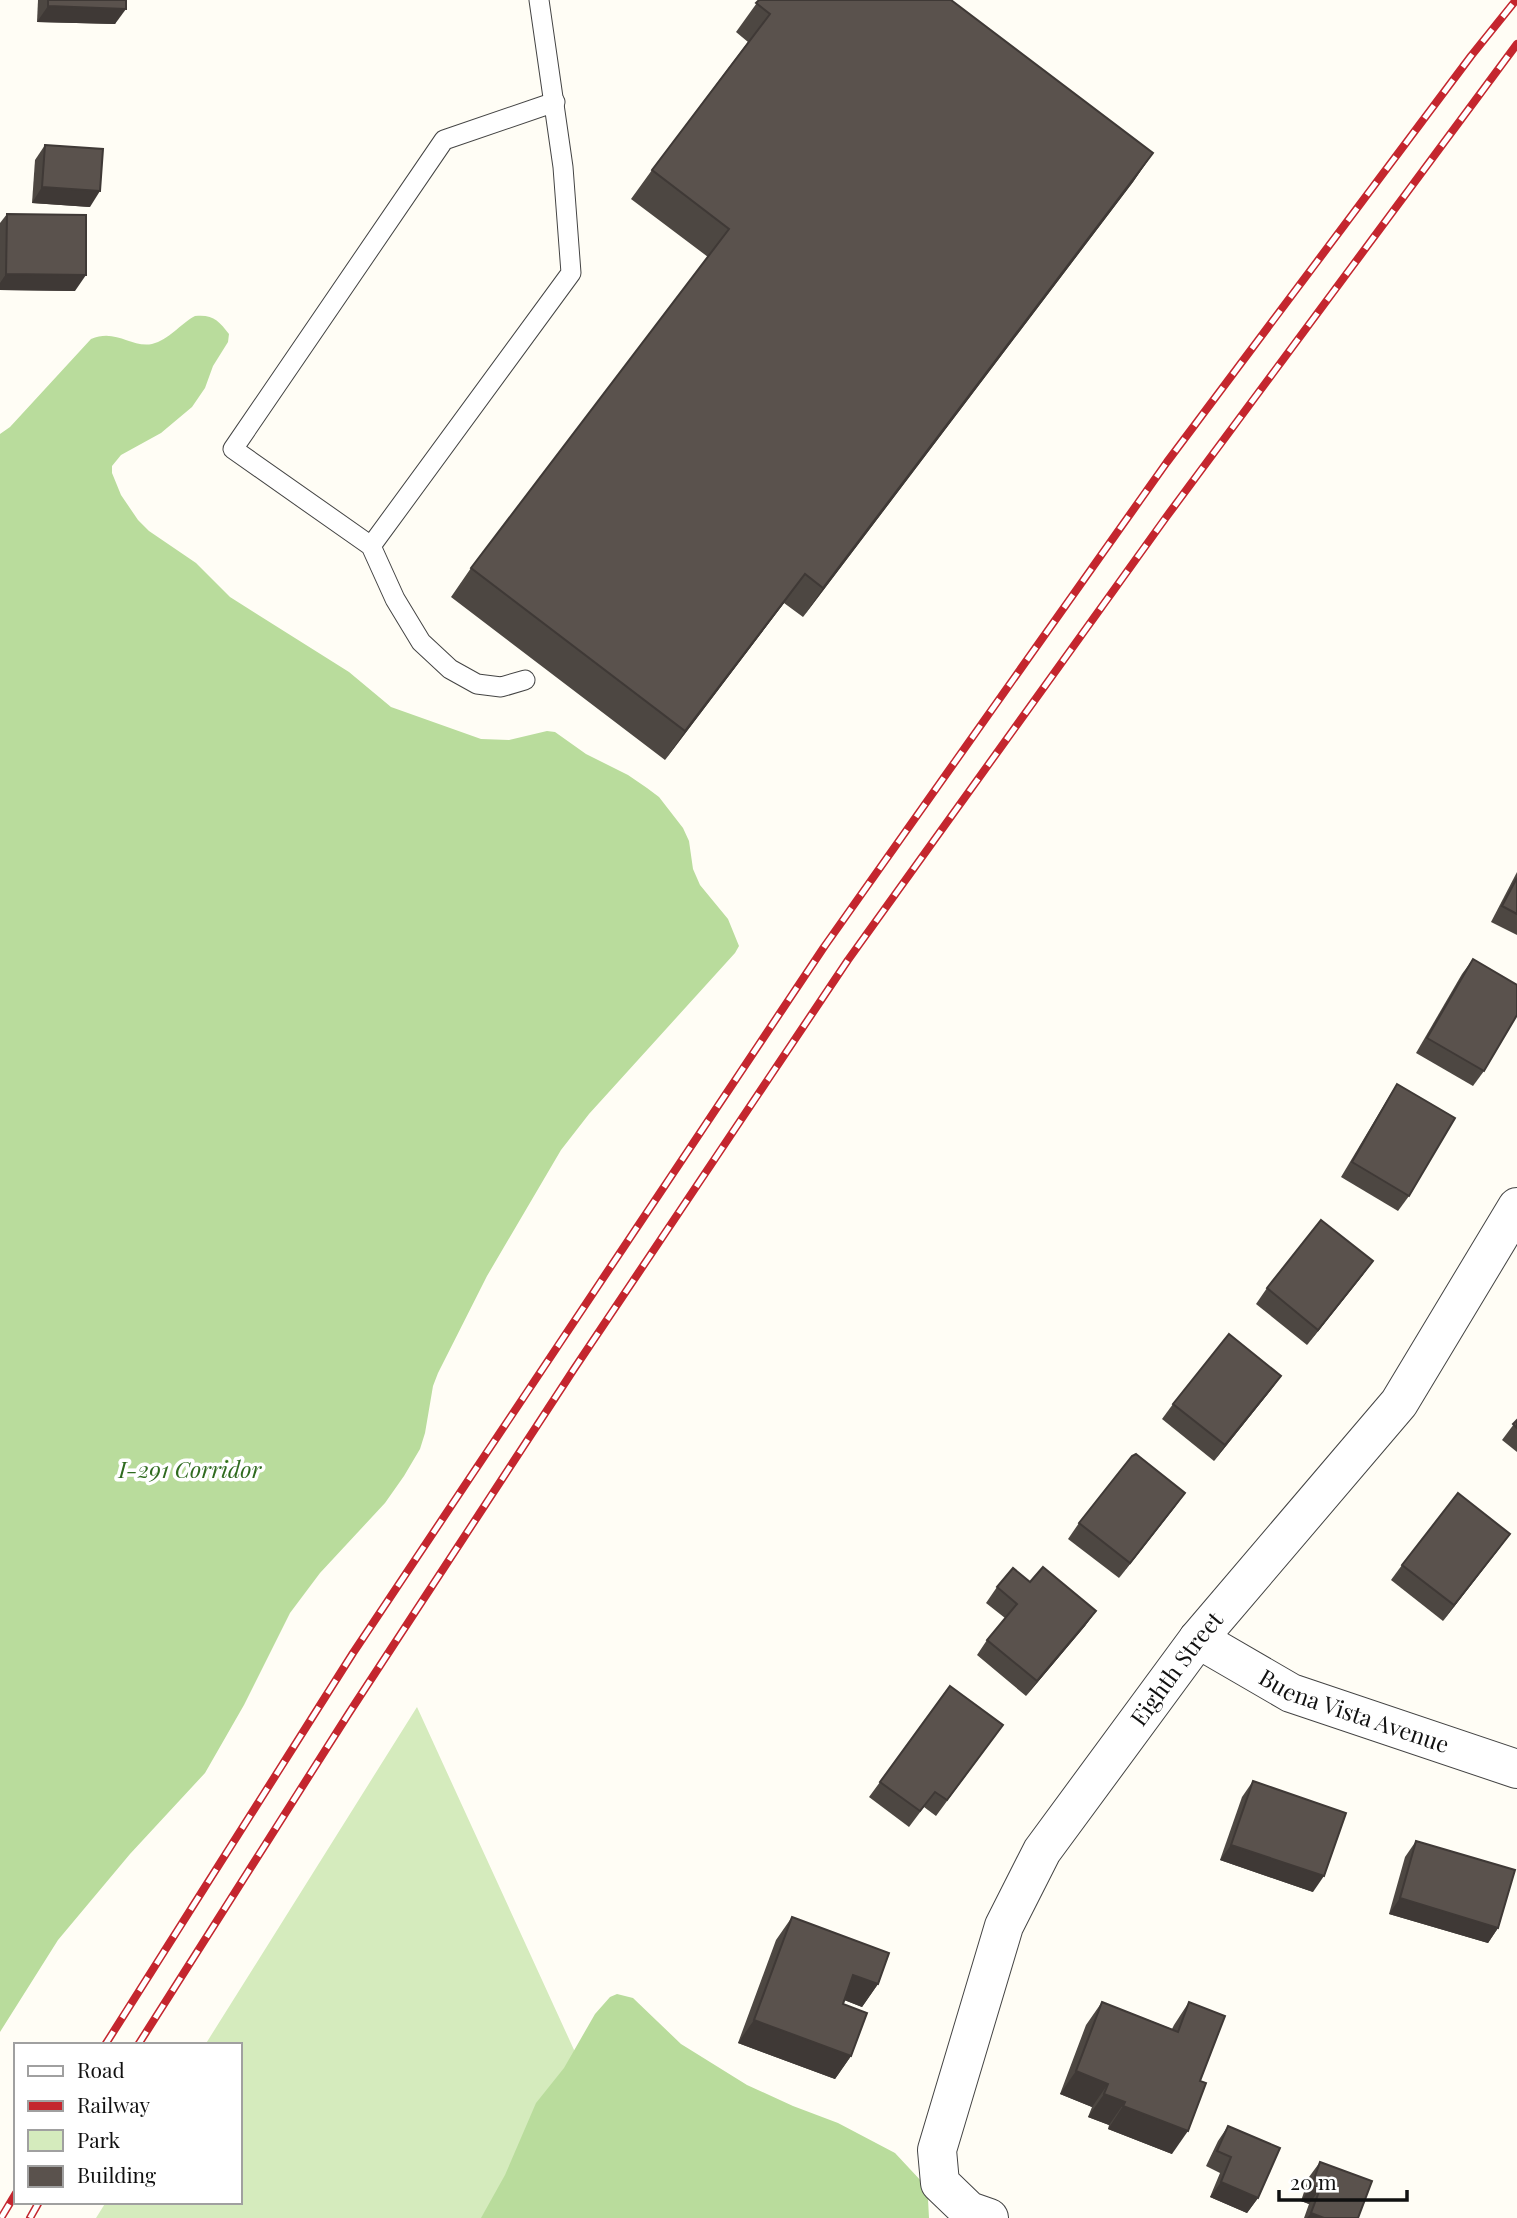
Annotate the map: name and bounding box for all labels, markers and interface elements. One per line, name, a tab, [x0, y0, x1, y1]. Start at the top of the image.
park label: I-291 Corridor	[118, 1453, 263, 1484]
street label: Eighth Street	[1122, 1604, 1229, 1732]
street label: Buena Vista Avenue	[1254, 1661, 1453, 1759]
legend	[14, 2043, 242, 2204]
text: Road	[77, 2055, 125, 2083]
text: Railway	[77, 2090, 151, 2118]
text: Park	[77, 2125, 121, 2153]
scale bar	[1279, 2158, 1407, 2202]
text: Building	[77, 2160, 156, 2188]
text: 20 m	[1290, 2167, 1337, 2195]

